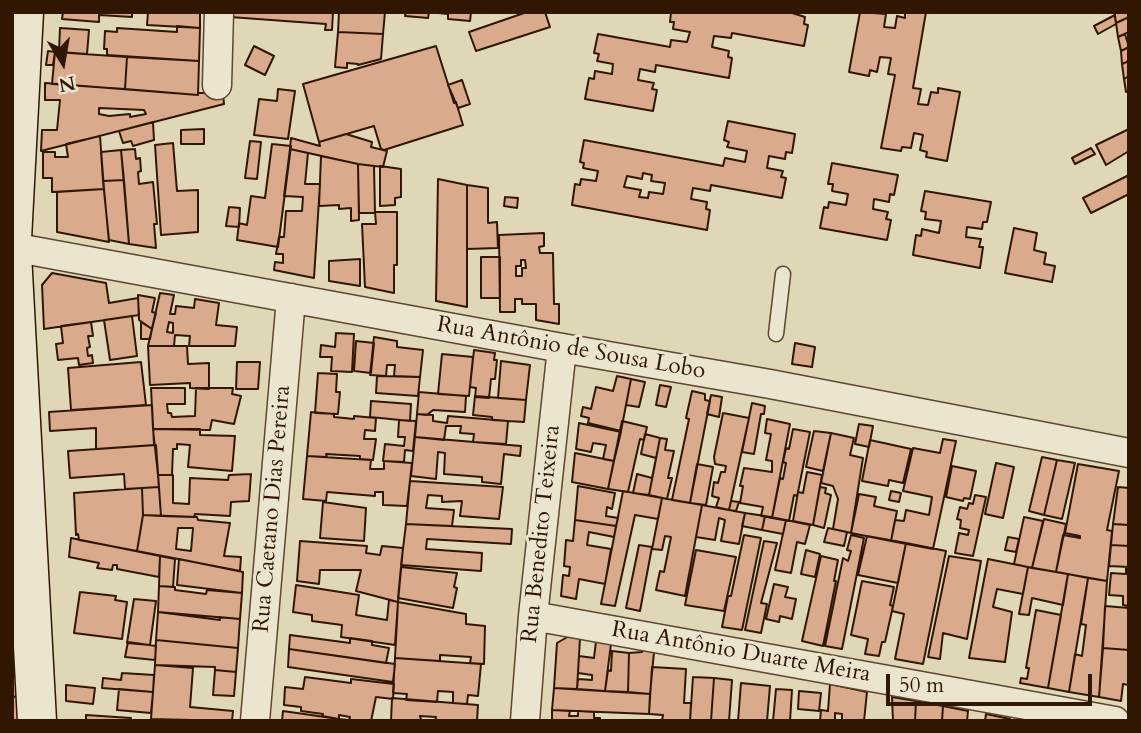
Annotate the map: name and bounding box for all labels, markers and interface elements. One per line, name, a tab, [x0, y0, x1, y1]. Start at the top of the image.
north arrow	[28, 28, 98, 98]
text: N	[56, 69, 78, 98]
street label: Rua Antônio de Sousa Lobo	[435, 312, 707, 386]
street label: Rua Caetano Dias Pereira	[248, 384, 298, 634]
street label: Rua Benedito Teixeira	[517, 424, 567, 644]
street label: Rua Antônio Duarte Meira	[609, 617, 873, 689]
scale bar	[889, 660, 1096, 704]
text: 50 m	[899, 671, 944, 700]

